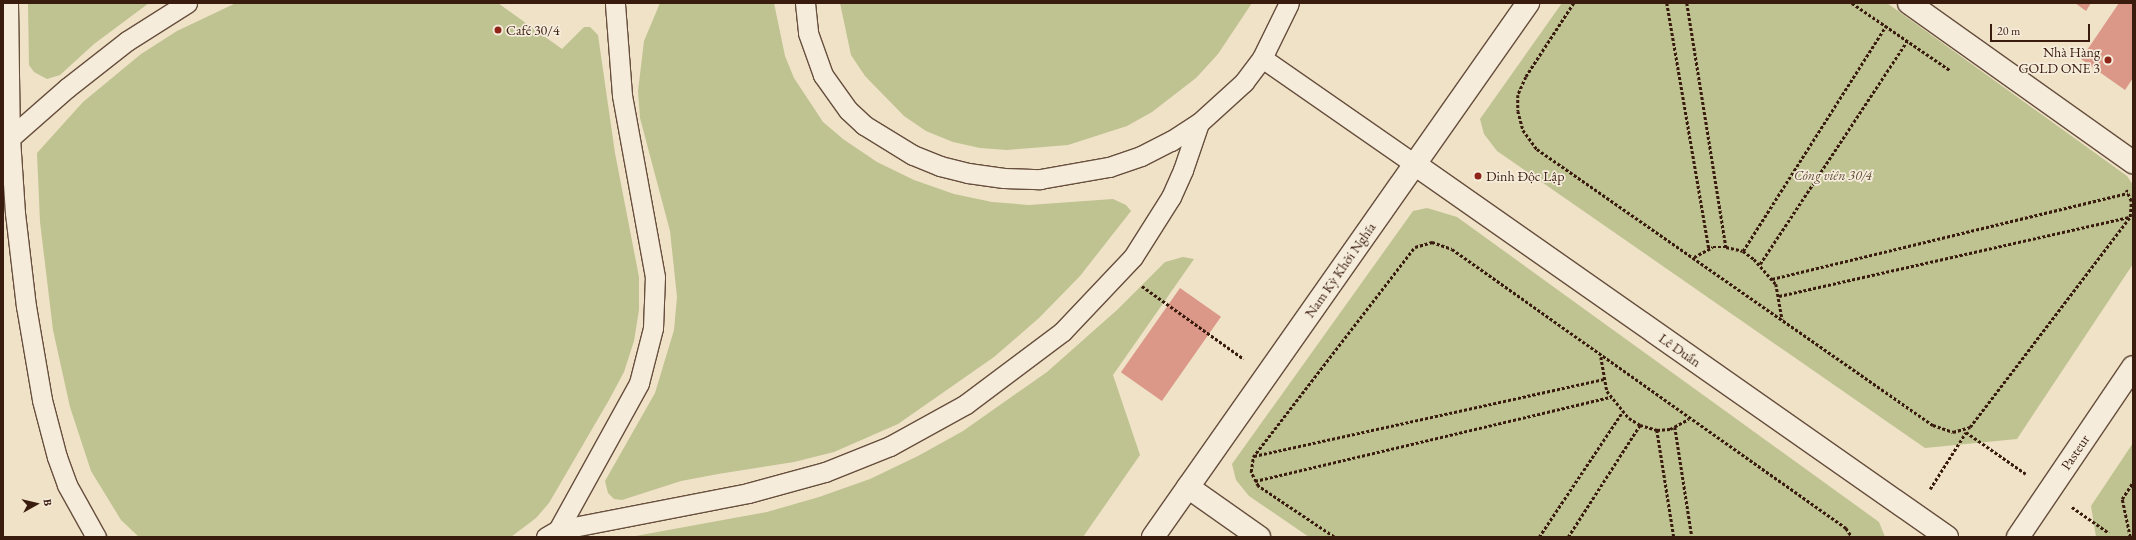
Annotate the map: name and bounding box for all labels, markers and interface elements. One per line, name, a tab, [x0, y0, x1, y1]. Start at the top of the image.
scale bar	[1992, 16, 2092, 42]
place label: Café 30/4	[506, 22, 560, 38]
text: 20 m	[1997, 23, 2020, 39]
marker: Café 30/4	[493, 25, 503, 35]
place label: Nhà Hàng GOLD ONE 3	[2018, 44, 2100, 76]
marker: Nhà Hàng GOLD ONE 3	[2103, 55, 2113, 65]
park label: Công viên 30/4	[1794, 167, 1872, 183]
place label: Dinh Độc Lập	[1486, 168, 1564, 184]
marker: Dinh Độc Lập	[1473, 171, 1483, 181]
street label: Nam Kỳ Khởi Nghĩa	[1301, 219, 1379, 321]
street label: Lê Duẩn	[1656, 330, 1704, 370]
street label: Pasteur	[2057, 431, 2093, 473]
north arrow	[16, 484, 56, 524]
text: B	[40, 498, 55, 507]

